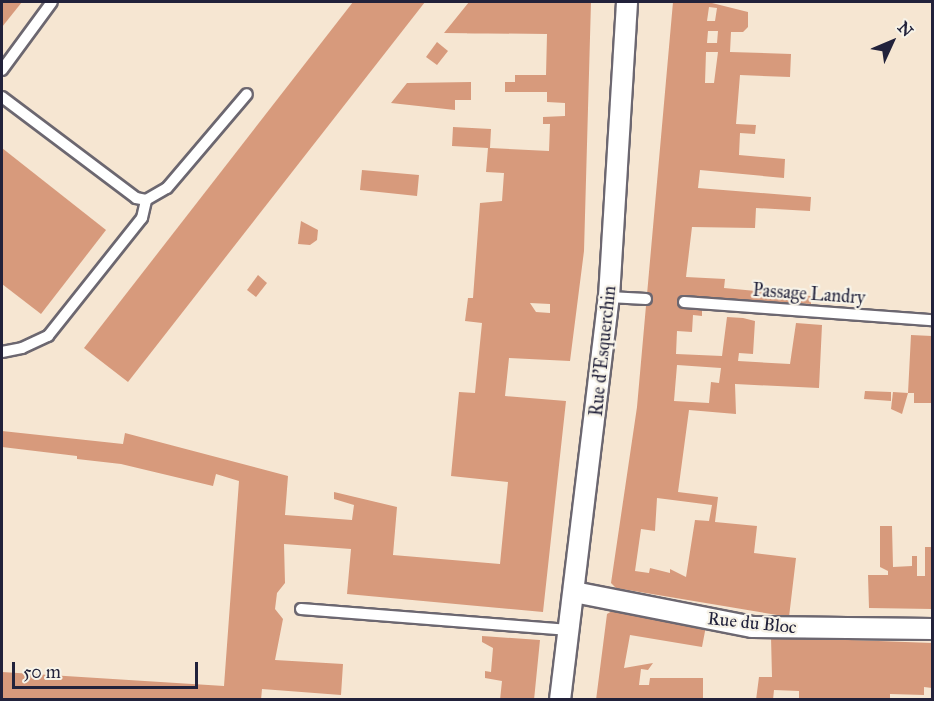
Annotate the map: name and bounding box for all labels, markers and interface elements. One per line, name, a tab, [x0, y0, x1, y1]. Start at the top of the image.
north arrow	[862, 12, 922, 72]
text: N	[894, 18, 917, 41]
street label: Passage Landry	[752, 279, 866, 309]
street label: Rue d'Esquerchin	[585, 285, 621, 417]
street label: Rue du Bloc	[706, 608, 798, 638]
scale bar	[15, 650, 201, 688]
text: 50 m	[23, 661, 61, 683]

